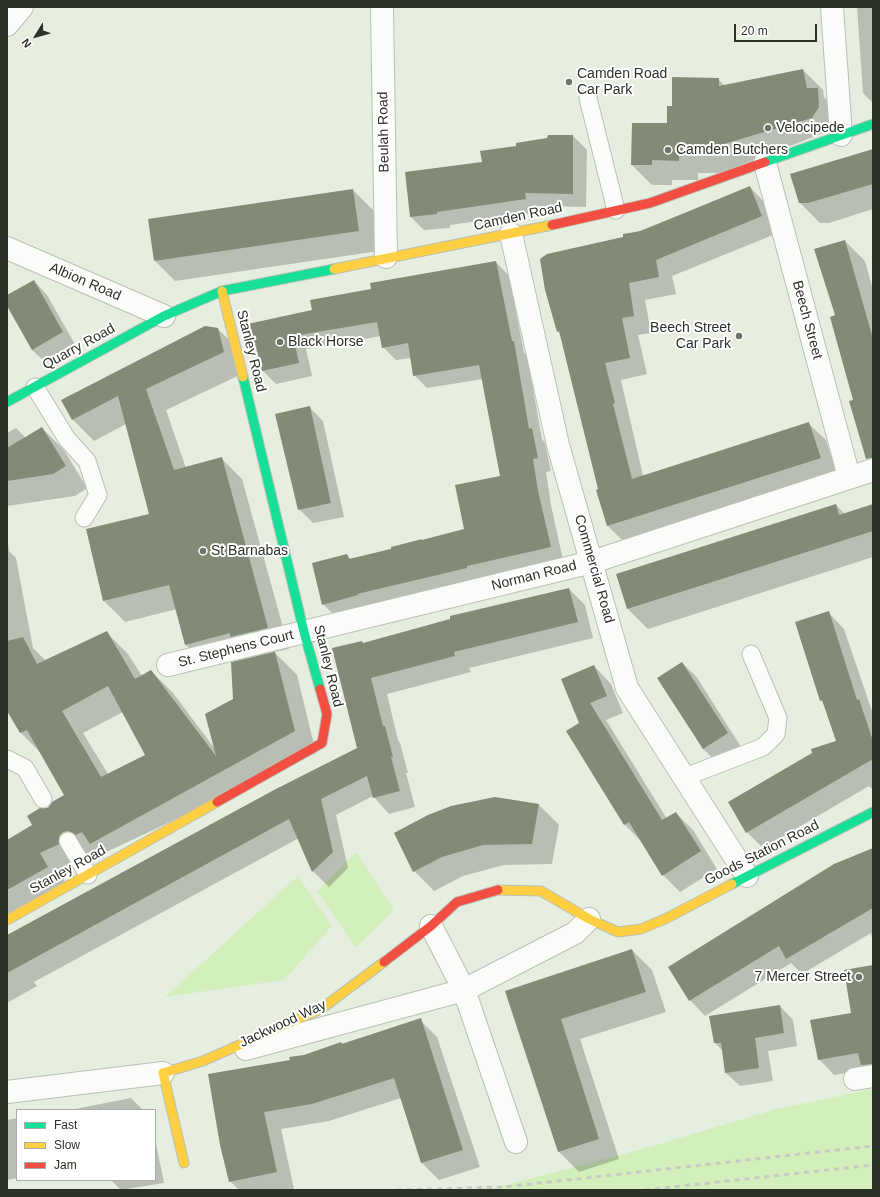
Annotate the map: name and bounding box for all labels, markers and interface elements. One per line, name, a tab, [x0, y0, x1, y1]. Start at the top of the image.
north arrow	[16, 16, 56, 56]
scale bar	[736, 16, 819, 42]
text: 20 m	[741, 24, 768, 38]
text: N	[19, 36, 34, 50]
place label: Camden Road Car Park	[577, 66, 667, 98]
marker: Camden Road Car Park	[564, 77, 574, 87]
street label: Beulah Road	[375, 91, 393, 173]
place label: Velocipede	[776, 120, 845, 136]
marker: Velocipede	[763, 123, 773, 133]
place label: Camden Butchers	[676, 142, 788, 158]
marker: Camden Butchers	[663, 145, 673, 155]
street label: Camden Road	[472, 199, 564, 235]
street label: Albion Road	[47, 259, 123, 305]
street label: Beech Street	[788, 279, 826, 361]
street label: Stanley Road	[233, 308, 269, 394]
street label: Quarry Road	[40, 320, 118, 374]
place label: Beech Street Car Park	[650, 320, 731, 352]
marker: Beech Street Car Park	[734, 331, 744, 341]
place label: Black Horse	[288, 334, 363, 350]
marker: Black Horse	[275, 337, 285, 347]
street label: Commercial Road	[570, 513, 618, 625]
place label: St Barnabas	[211, 543, 288, 559]
marker: St Barnabas	[198, 546, 208, 556]
street label: Norman Road	[490, 557, 578, 595]
street label: Stanley Road	[310, 623, 346, 709]
street label: St. Stephens Court	[177, 627, 295, 671]
street label: Goods Station Road	[702, 817, 822, 889]
street label: Stanley Road	[27, 842, 109, 898]
place label: 7 Mercer Street	[755, 969, 851, 985]
marker: 7 Mercer Street	[854, 972, 864, 982]
street label: Jackwood Way	[237, 997, 329, 1051]
legend	[16, 1109, 156, 1181]
text: Fast	[54, 1118, 77, 1132]
text: Slow	[54, 1138, 80, 1152]
text: Jam	[54, 1158, 77, 1172]

